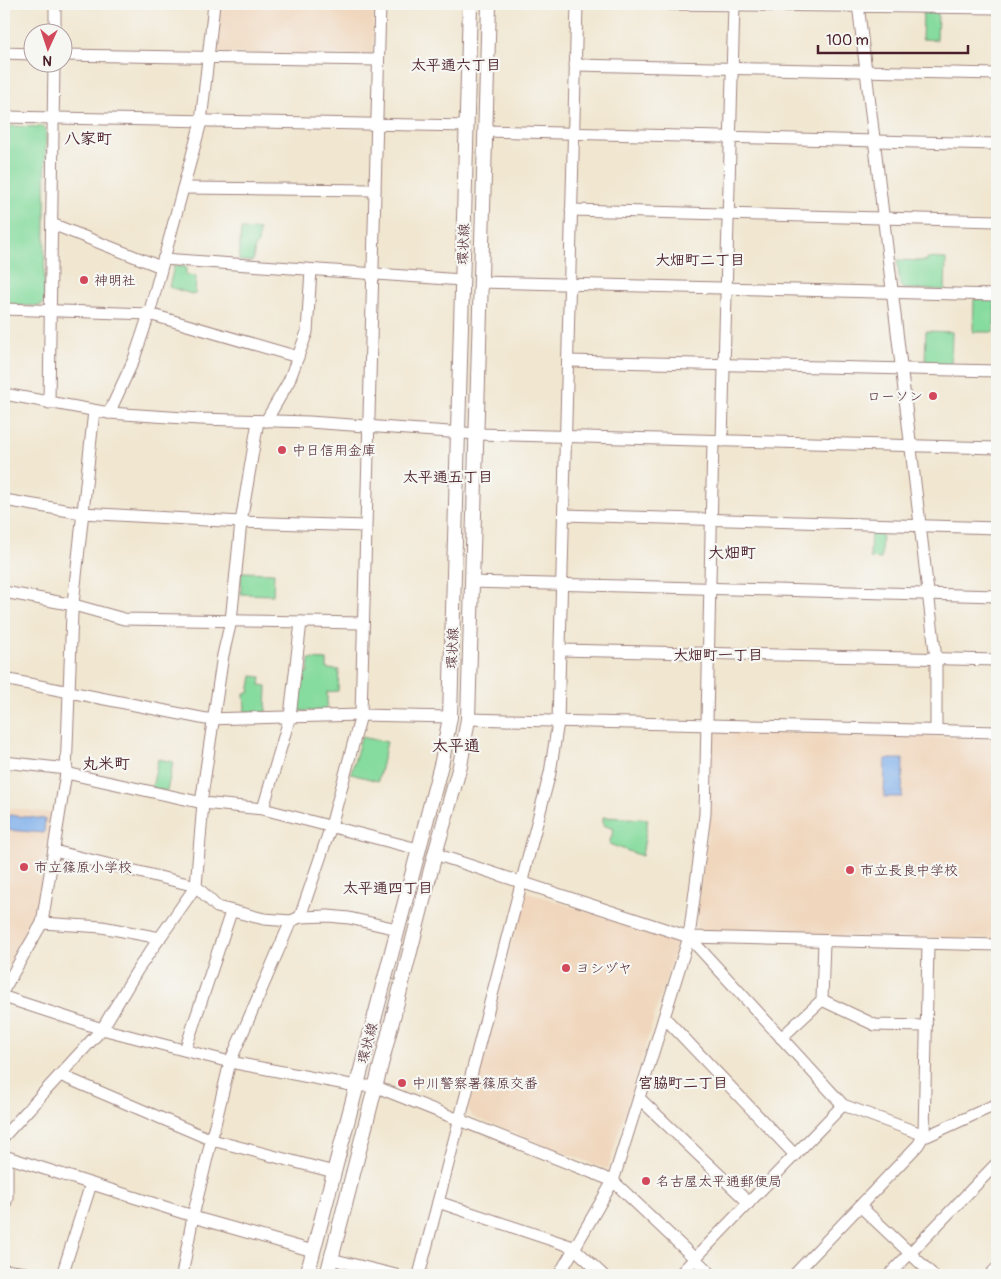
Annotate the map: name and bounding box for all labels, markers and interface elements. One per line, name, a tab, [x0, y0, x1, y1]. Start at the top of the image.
north arrow	[22, 22, 72, 72]
scale bar	[818, 22, 968, 54]
text: 100 m	[826, 31, 869, 50]
text: N	[42, 52, 53, 69]
district label: 太平通六丁目	[411, 56, 501, 75]
district label: 八家町	[64, 129, 112, 149]
street label: 環状線	[454, 223, 473, 265]
district label: 大畑町二丁目	[655, 251, 745, 270]
place label: 神明社	[94, 272, 136, 289]
marker: 神明社	[78, 274, 90, 286]
place label: ローソン	[867, 388, 923, 405]
marker: ローソン	[927, 390, 939, 402]
place label: 中日信用金庫	[292, 442, 376, 459]
marker: 中日信用金庫	[276, 444, 288, 456]
district label: 太平通五丁目	[403, 468, 493, 487]
district label: 大畑町	[708, 543, 756, 563]
street label: 環状線	[443, 627, 462, 669]
district label: 大畑町一丁目	[673, 646, 763, 665]
district label: 太平通	[432, 736, 480, 756]
district label: 丸米町	[82, 754, 130, 774]
place label: 市立篠原小学校	[34, 859, 132, 876]
marker: 市立篠原小学校	[18, 861, 30, 873]
place label: 市立長良中学校	[860, 862, 958, 879]
marker: 市立長良中学校	[844, 864, 856, 876]
district label: 太平通四丁目	[343, 879, 433, 898]
place label: ヨシヅヤ	[576, 960, 632, 977]
marker: ヨシヅヤ	[560, 962, 572, 974]
street label: 環状線	[354, 1021, 381, 1066]
district label: 宮脇町二丁目	[638, 1074, 728, 1093]
place label: 中川警察署篠原交番	[412, 1075, 538, 1092]
marker: 中川警察署篠原交番	[396, 1077, 408, 1089]
place label: 名古屋太平通郵便局	[656, 1173, 782, 1190]
marker: 名古屋太平通郵便局	[640, 1175, 652, 1187]

